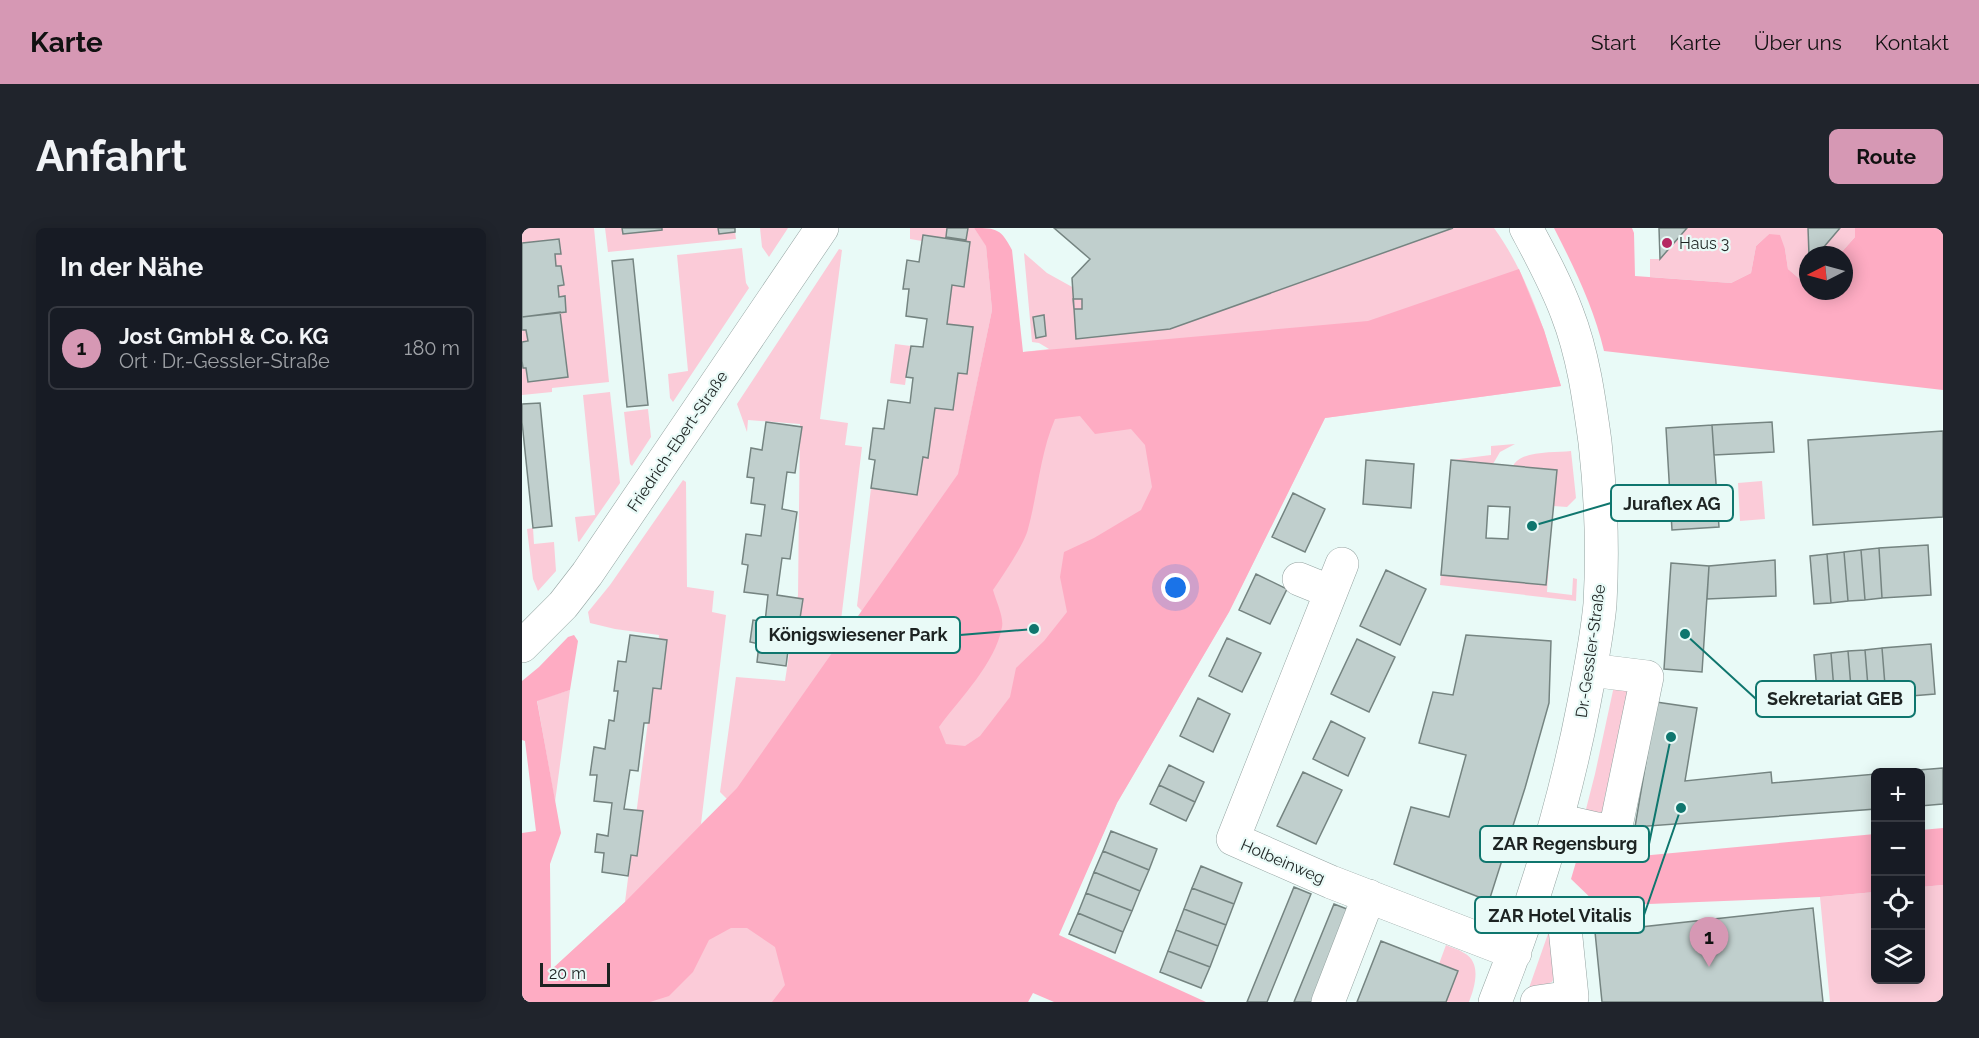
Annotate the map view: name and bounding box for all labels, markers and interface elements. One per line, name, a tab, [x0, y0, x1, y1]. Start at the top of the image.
text: Karte	[30, 26, 103, 59]
text: Start	[1591, 30, 1636, 55]
text: Karte	[1669, 30, 1721, 55]
text: Über uns	[1754, 30, 1842, 55]
text: Kontakt	[1875, 30, 1949, 55]
button: Route	[1829, 129, 1943, 184]
text: Anfahrt	[36, 132, 187, 181]
place label: Haus 3	[1679, 234, 1729, 253]
marker: Haus 3	[1660, 236, 1674, 250]
north arrow	[1799, 246, 1853, 300]
text: In der Nähe	[60, 252, 203, 282]
text: Jost GmbH & Co. KG	[119, 323, 328, 349]
text: 1	[77, 336, 86, 360]
text: 180 m	[404, 336, 460, 360]
text: Ort · Dr.-Gessler-Straße	[119, 349, 330, 373]
street label: Friedrich-Ebert-Straße	[623, 367, 732, 515]
callout: Juraflex AG	[1611, 485, 1733, 521]
text: Juraflex AG	[1623, 493, 1721, 514]
your location	[1161, 573, 1190, 602]
street label: Dr.-Gessler-Straße	[1572, 583, 1609, 719]
callout: Königswiesener Park	[756, 617, 960, 653]
text: Königswiesener Park	[768, 624, 948, 645]
callout: Sekretariat GEB	[1756, 681, 1915, 717]
text: Sekretariat GEB	[1767, 688, 1903, 709]
map controls	[1871, 768, 1925, 984]
button: +	[1871, 768, 1925, 822]
button: −	[1871, 822, 1925, 876]
callout: ZAR Regensburg	[1480, 826, 1649, 862]
text: ZAR Regensburg	[1493, 833, 1637, 854]
street label: Holbeinweg	[1238, 835, 1328, 888]
button: locate	[1871, 876, 1925, 930]
callout: ZAR Hotel Vitalis	[1475, 897, 1644, 933]
text: ZAR Hotel Vitalis	[1488, 905, 1632, 926]
pin: 1	[1690, 918, 1728, 967]
button: layers	[1871, 930, 1925, 984]
scale bar	[540, 960, 610, 988]
text: 20 m	[549, 964, 586, 983]

